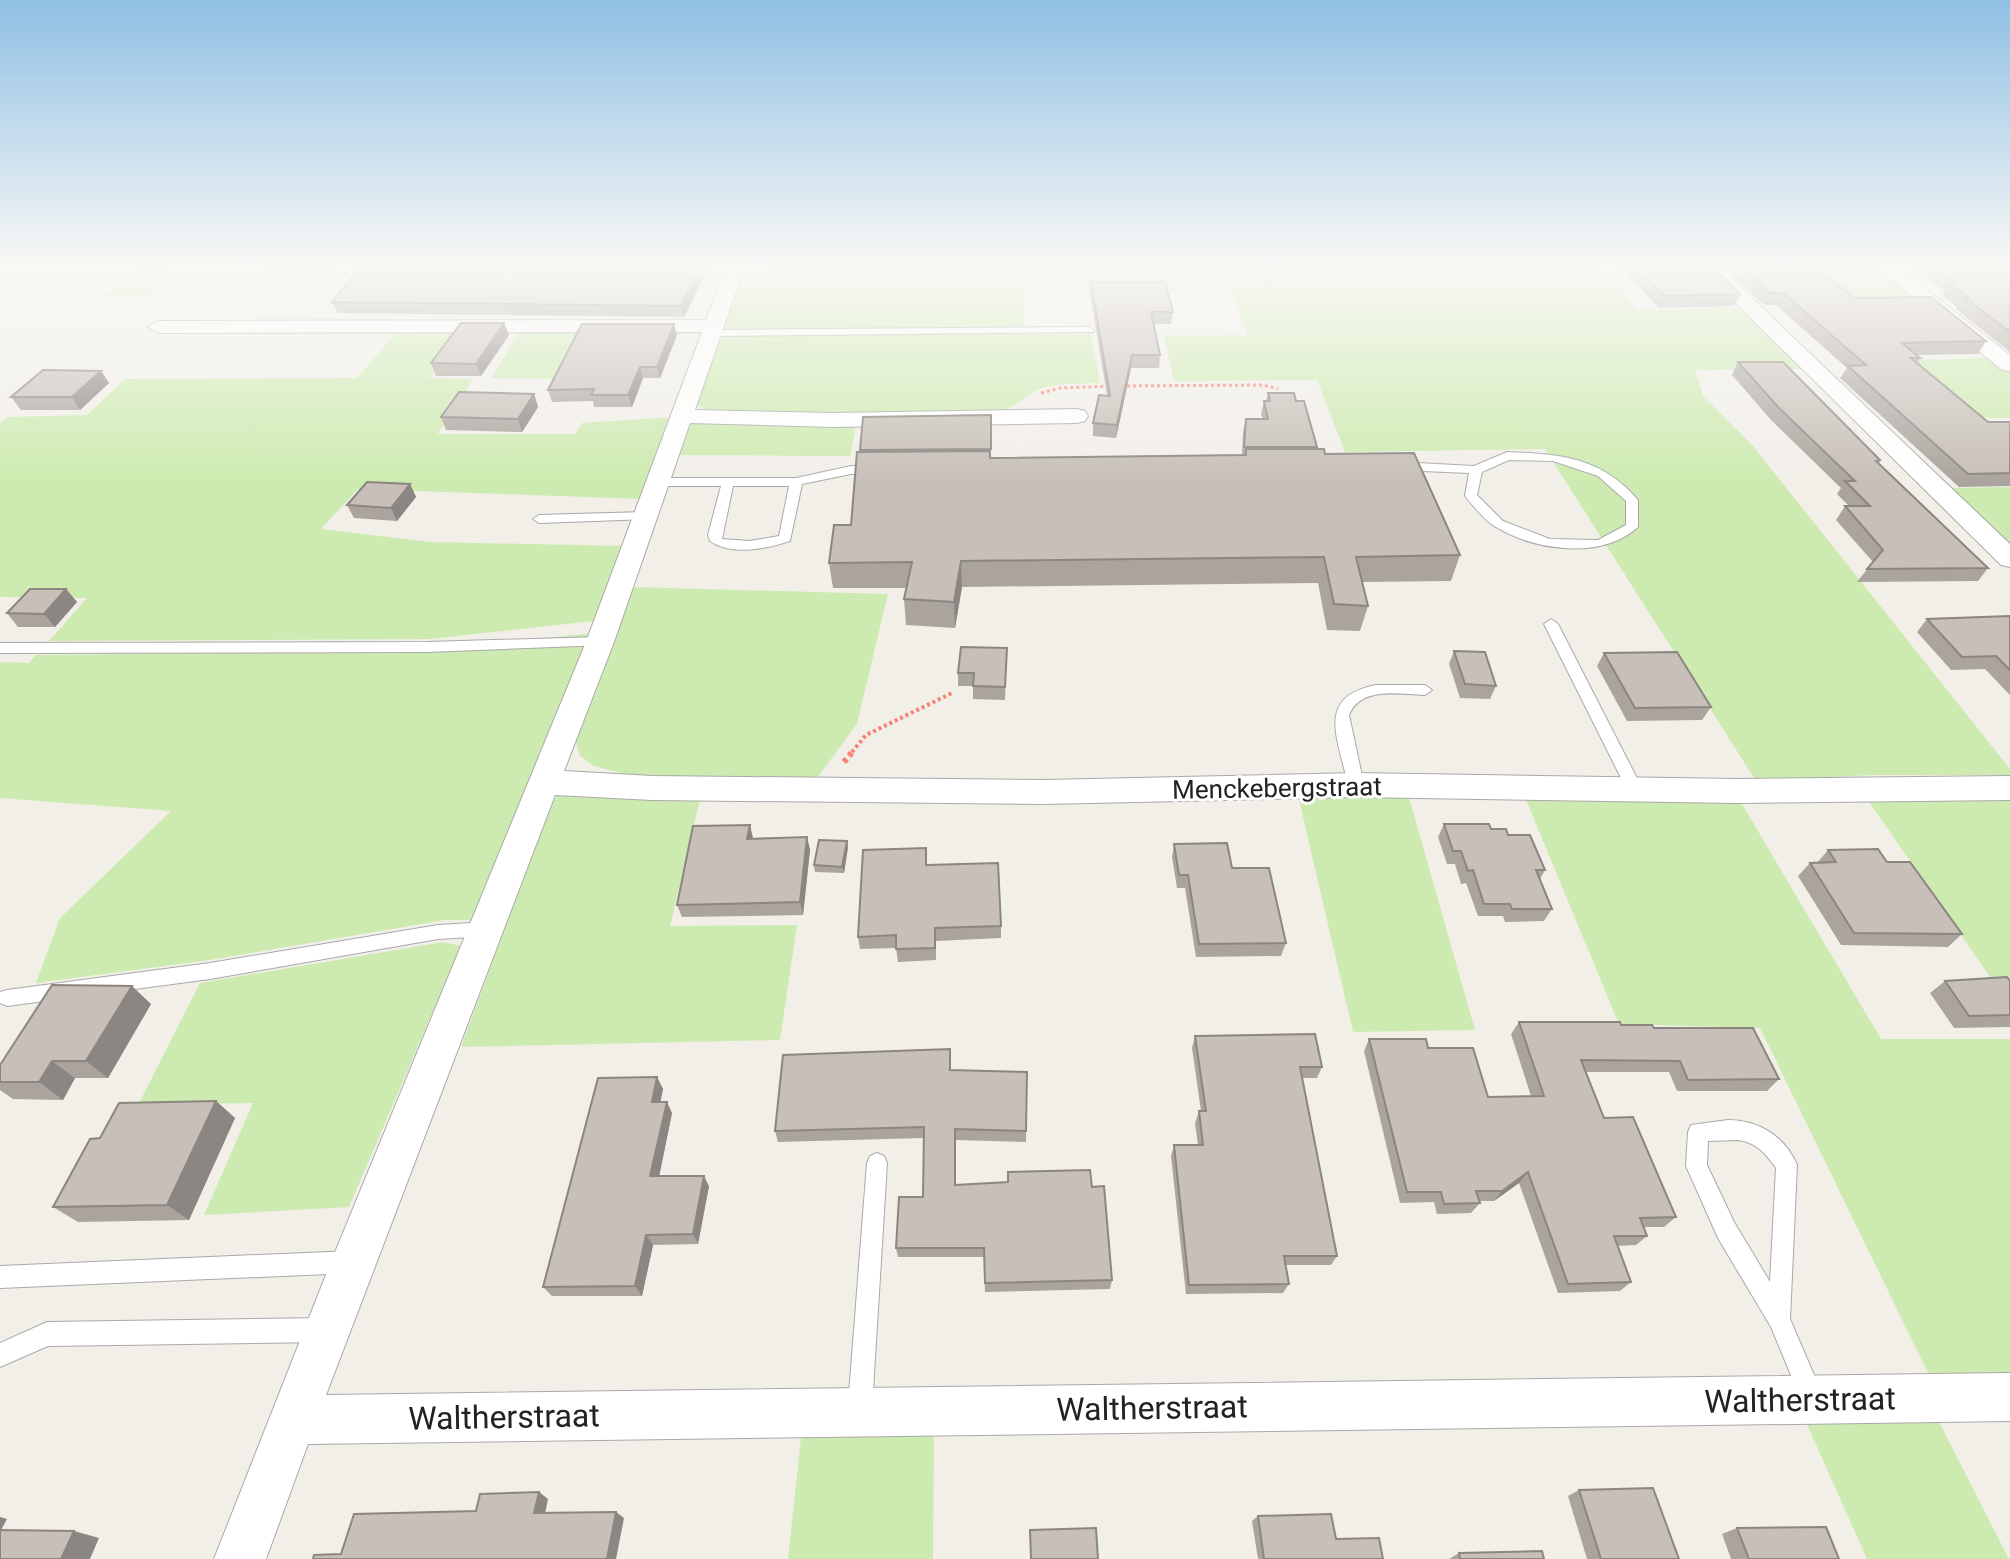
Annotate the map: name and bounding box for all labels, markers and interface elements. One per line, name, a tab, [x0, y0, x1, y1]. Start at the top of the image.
street label: Menckebergstraat	[1172, 771, 1382, 805]
street label: Waltherstraat	[1704, 1379, 1896, 1421]
street label: Waltherstraat	[1056, 1387, 1248, 1429]
street label: Waltherstraat	[408, 1396, 600, 1438]

